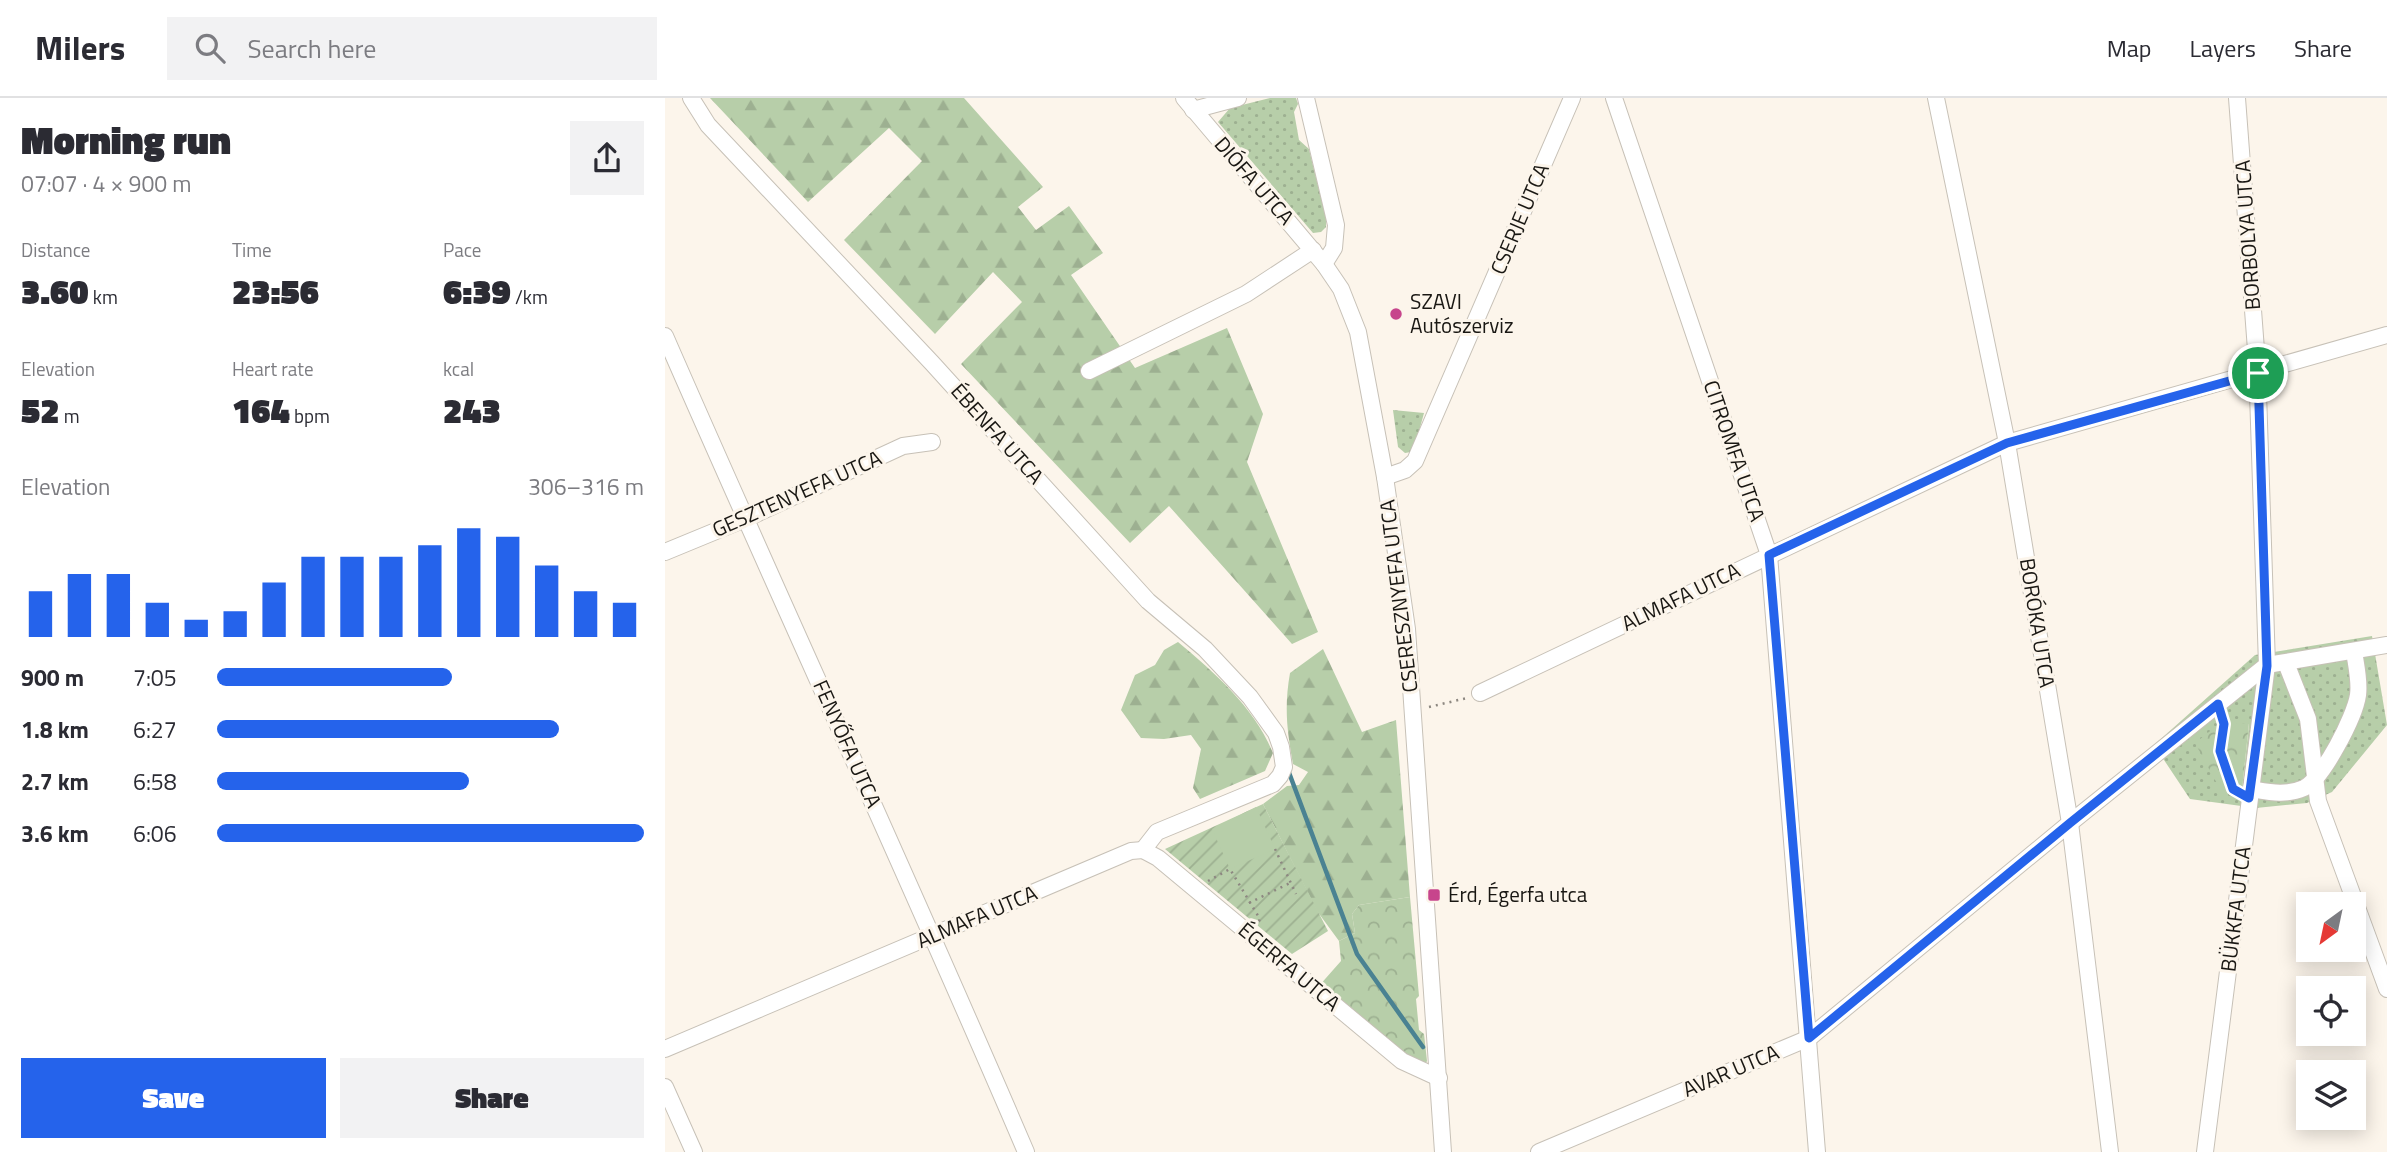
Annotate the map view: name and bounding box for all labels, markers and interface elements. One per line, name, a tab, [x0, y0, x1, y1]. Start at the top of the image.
search box	[167, 17, 657, 80]
text: Milers	[35, 23, 125, 73]
icon: search	[191, 29, 229, 67]
text: Search here	[247, 29, 376, 68]
text: Map	[2107, 30, 2152, 66]
text: Layers	[2190, 30, 2256, 66]
text: Share	[2294, 30, 2352, 66]
text: Morning run	[21, 111, 231, 169]
button: share	[570, 121, 644, 195]
street label: DIÓFA UTCA	[1207, 129, 1303, 232]
street label: CSERJE UTCA	[1481, 158, 1557, 279]
street label: BORBOLYA UTCA	[2226, 158, 2268, 311]
text: 07:07 · 4 × 900 m	[21, 166, 191, 201]
text: Distance	[21, 235, 90, 264]
text: Time	[232, 235, 272, 264]
text: Pace	[443, 235, 481, 264]
text: 3.60	[21, 264, 89, 318]
text: 23:56	[232, 264, 319, 318]
text: 6:39	[443, 264, 511, 318]
text: km	[89, 282, 118, 311]
text: /km	[511, 282, 548, 311]
place label: SZAVI Autószerviz	[1410, 285, 1514, 341]
marker: SZAVI Autószerviz	[1388, 306, 1404, 322]
pin	[2228, 343, 2288, 403]
text: Elevation	[21, 354, 95, 383]
text: Heart rate	[232, 354, 314, 383]
text: kcal	[443, 354, 474, 383]
icon: arrive	[2239, 354, 2277, 392]
street label: ÉBENFA UTCA	[944, 376, 1052, 491]
street label: CITROMFA UTCA	[1696, 376, 1774, 526]
text: 52	[21, 383, 60, 437]
text: 164	[232, 383, 290, 437]
text: 243	[443, 383, 501, 437]
text: m	[60, 401, 80, 430]
text: bpm	[290, 401, 330, 430]
street label: GESZTENYEFA UTCA	[707, 441, 887, 545]
text: Elevation	[21, 469, 110, 504]
text: 306–316 m	[528, 469, 644, 504]
street label: CSERESZNYEFA UTCA	[1370, 497, 1426, 695]
street label: ALMAFA UTCA	[1616, 553, 1746, 639]
street label: BORÓKA UTCA	[2012, 556, 2064, 690]
text: 900 m	[21, 660, 84, 695]
text: 7:05	[133, 660, 177, 695]
street label: FENYŐFA UTCA	[805, 674, 891, 813]
text: 1.8 km	[21, 712, 89, 747]
text: 6:27	[133, 712, 177, 747]
text: 2.7 km	[21, 764, 89, 799]
text: 6:58	[133, 764, 177, 799]
text: 3.6 km	[21, 816, 89, 851]
text: 6:06	[133, 816, 177, 851]
street label: BÜKKFA UTCA	[2211, 844, 2259, 973]
street label: ALMAFA UTCA	[911, 876, 1042, 956]
place label: Érd, Égerfa utca	[1448, 878, 1588, 910]
marker: Érd, Égerfa utca	[1426, 887, 1442, 903]
north arrow	[2296, 892, 2366, 962]
map controls	[2296, 892, 2366, 1130]
street label: ÉGERFA UTCA	[1232, 914, 1348, 1019]
button: locate	[2296, 976, 2366, 1046]
street label: AVAR UTCA	[1677, 1035, 1784, 1105]
button: Save	[21, 1058, 326, 1138]
button: Share	[340, 1058, 644, 1138]
button: layers	[2296, 1060, 2366, 1130]

